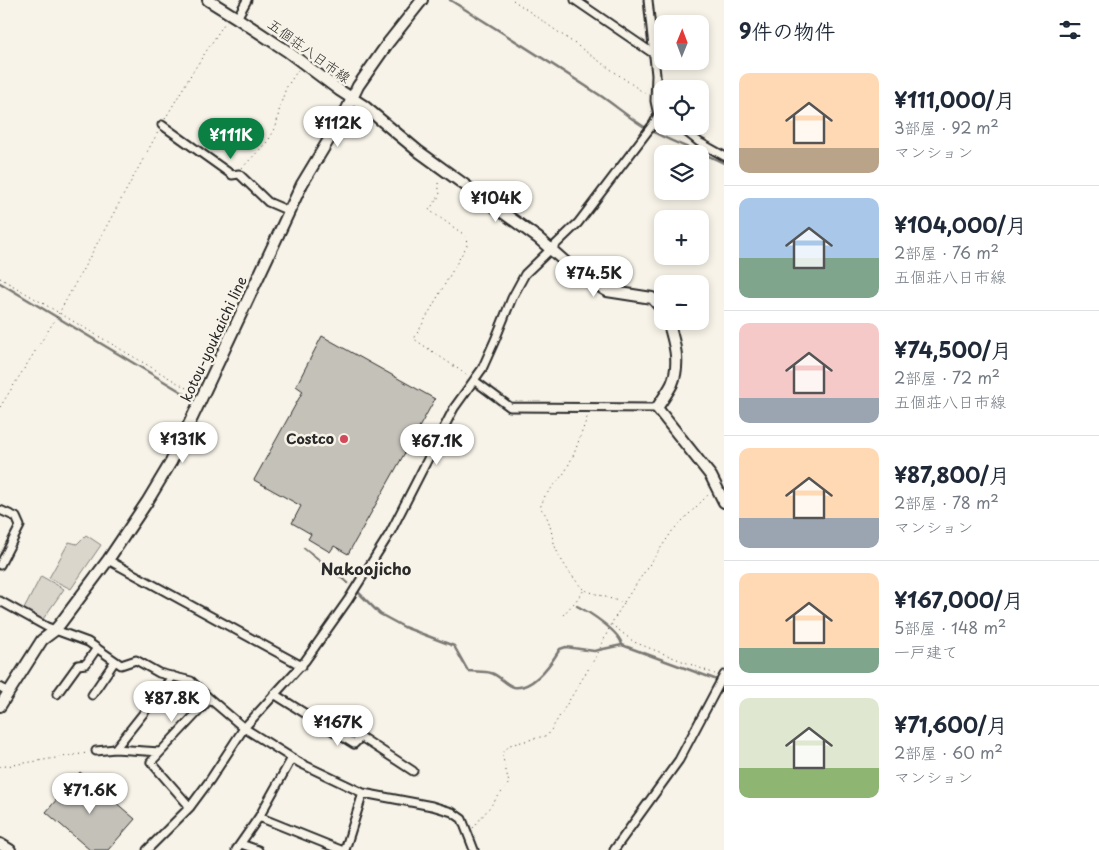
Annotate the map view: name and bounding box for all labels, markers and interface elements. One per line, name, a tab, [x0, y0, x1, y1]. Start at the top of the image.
street label: 五個荘八日市線	[263, 13, 355, 88]
text: 9件の物件	[739, 14, 836, 46]
north arrow	[654, 15, 709, 70]
map controls	[654, 15, 709, 330]
icon: filters	[1056, 16, 1084, 44]
button: locate	[654, 80, 709, 135]
text: ¥111,000/月	[894, 83, 1015, 115]
icon: home	[779, 93, 839, 153]
pin: ¥112K	[303, 106, 373, 148]
text: ¥112K	[314, 110, 362, 134]
text: 3部屋 · 92 m²	[894, 115, 999, 139]
pin: ¥111K	[196, 118, 266, 160]
text: ¥111K	[209, 122, 253, 146]
text: マンション	[894, 139, 973, 163]
button: layers	[654, 145, 709, 200]
pin: ¥104K	[461, 180, 531, 223]
text: ¥104K	[470, 185, 522, 209]
text: ¥104,000/月	[894, 208, 1027, 240]
button: +	[654, 210, 709, 265]
icon: home	[779, 218, 839, 278]
text: 2部屋 · 76 m²	[894, 240, 999, 264]
pin: ¥74.5K	[553, 256, 635, 298]
text: ¥74.5K	[566, 260, 622, 284]
text: 五個荘八日市線	[894, 264, 1006, 288]
street label: kotou-youkaichi line	[175, 272, 252, 405]
button: −	[654, 275, 709, 330]
text: ¥74,500/月	[894, 333, 1012, 365]
icon: home	[779, 343, 839, 403]
text: 2部屋 · 72 m²	[894, 365, 1000, 389]
text: 五個荘八日市線	[894, 389, 1006, 413]
pin: ¥131K	[148, 422, 218, 464]
pin: ¥67.1K	[396, 424, 478, 466]
text: ¥131K	[160, 426, 206, 450]
place label: Costco	[286, 428, 334, 449]
text: ¥67.1K	[411, 428, 463, 452]
marker: Costco	[338, 433, 350, 445]
text: ¥87,800/月	[894, 458, 1010, 490]
icon: home	[779, 468, 839, 528]
text: 2部屋 · 78 m²	[894, 490, 999, 514]
text: マンション	[894, 514, 973, 538]
district label: Nakoojicho	[321, 556, 412, 580]
text: ¥167,000/月	[894, 583, 1023, 615]
icon: home	[779, 593, 839, 653]
text: 5部屋 · 148 m²	[894, 615, 1006, 639]
text: 一戸建て	[894, 639, 958, 663]
pin: ¥87.8K	[131, 680, 213, 723]
text: ¥87.8K	[144, 685, 200, 709]
pin: ¥167K	[303, 704, 373, 747]
text: ¥71,600/月	[894, 708, 1008, 740]
text: ¥167K	[313, 709, 363, 733]
icon: home	[779, 718, 839, 778]
text: 2部屋 · 60 m²	[894, 740, 1003, 764]
text: マンション	[894, 764, 973, 788]
pin: ¥71.6K	[49, 772, 131, 815]
text: ¥71.6K	[63, 777, 117, 801]

